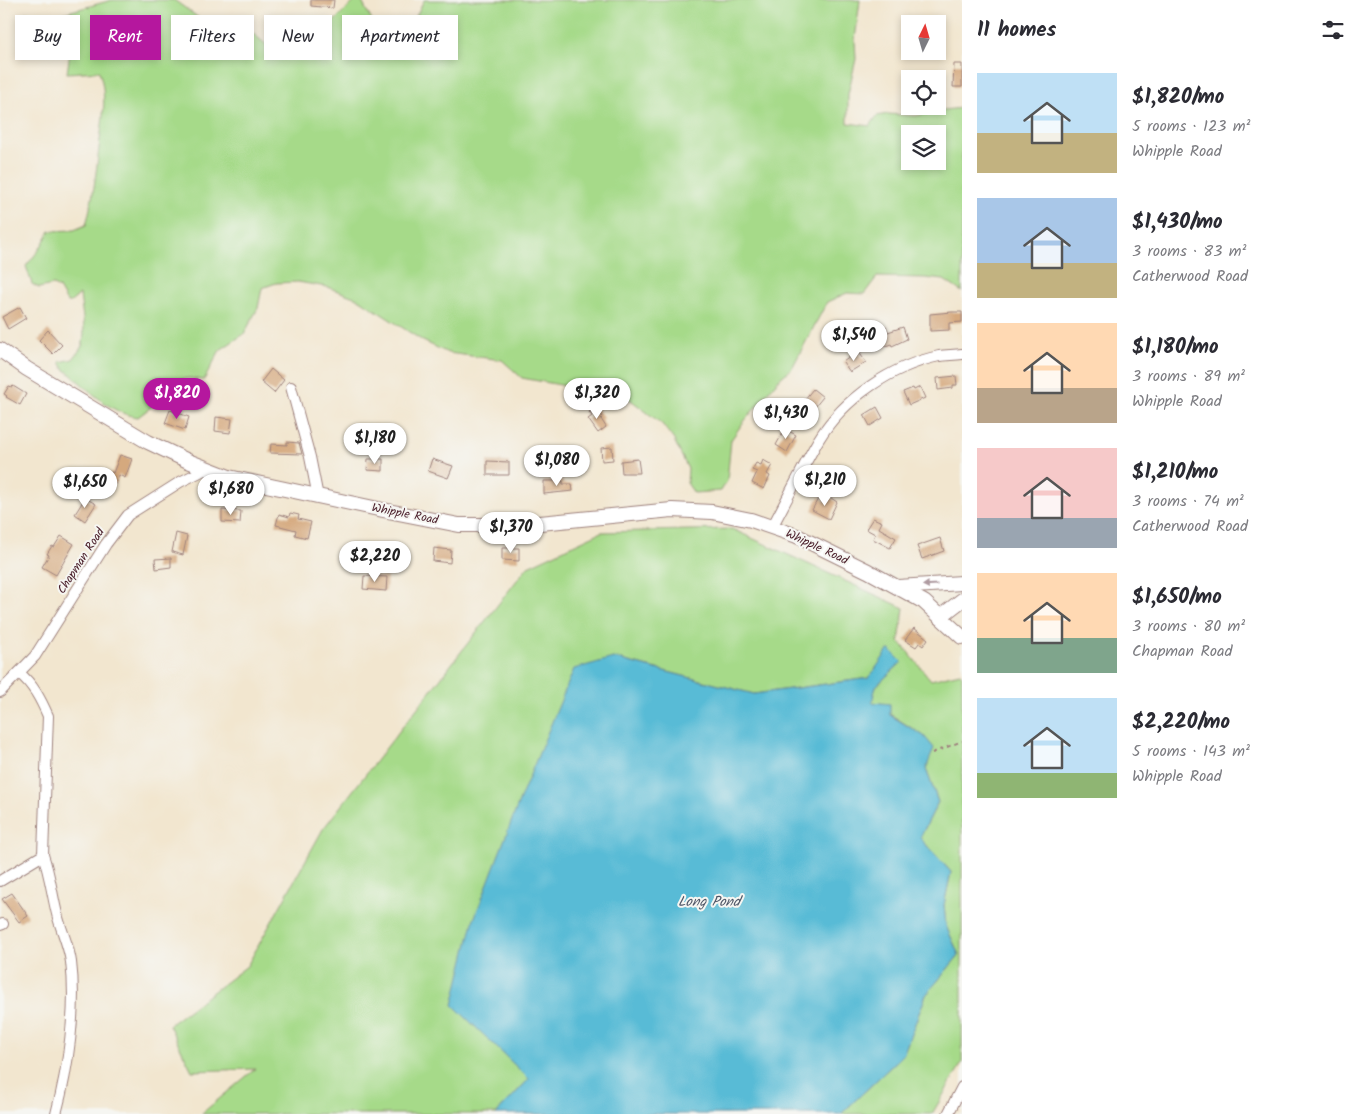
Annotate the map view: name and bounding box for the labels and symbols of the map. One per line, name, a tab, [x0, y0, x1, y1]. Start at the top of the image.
north arrow	[901, 15, 946, 60]
pin: $1,540	[813, 320, 895, 362]
pin: $1,820	[136, 378, 218, 420]
pin: $1,320	[556, 378, 638, 420]
pin: $1,430	[745, 398, 827, 440]
pin: $1,180	[334, 422, 416, 465]
pin: $1,080	[516, 444, 598, 487]
pin: $1,210	[784, 464, 866, 507]
pin: $1,650	[44, 466, 126, 509]
pin: $1,680	[190, 474, 272, 516]
street label: Whipple Road	[370, 498, 441, 530]
pin: $1,370	[470, 512, 552, 554]
street label: Chapman Road	[52, 523, 110, 598]
street label: Whipple Road	[782, 524, 852, 570]
pin: $2,220	[334, 540, 416, 583]
one-way arrow	[922, 581, 938, 589]
water label: Long Pond	[678, 891, 743, 913]

